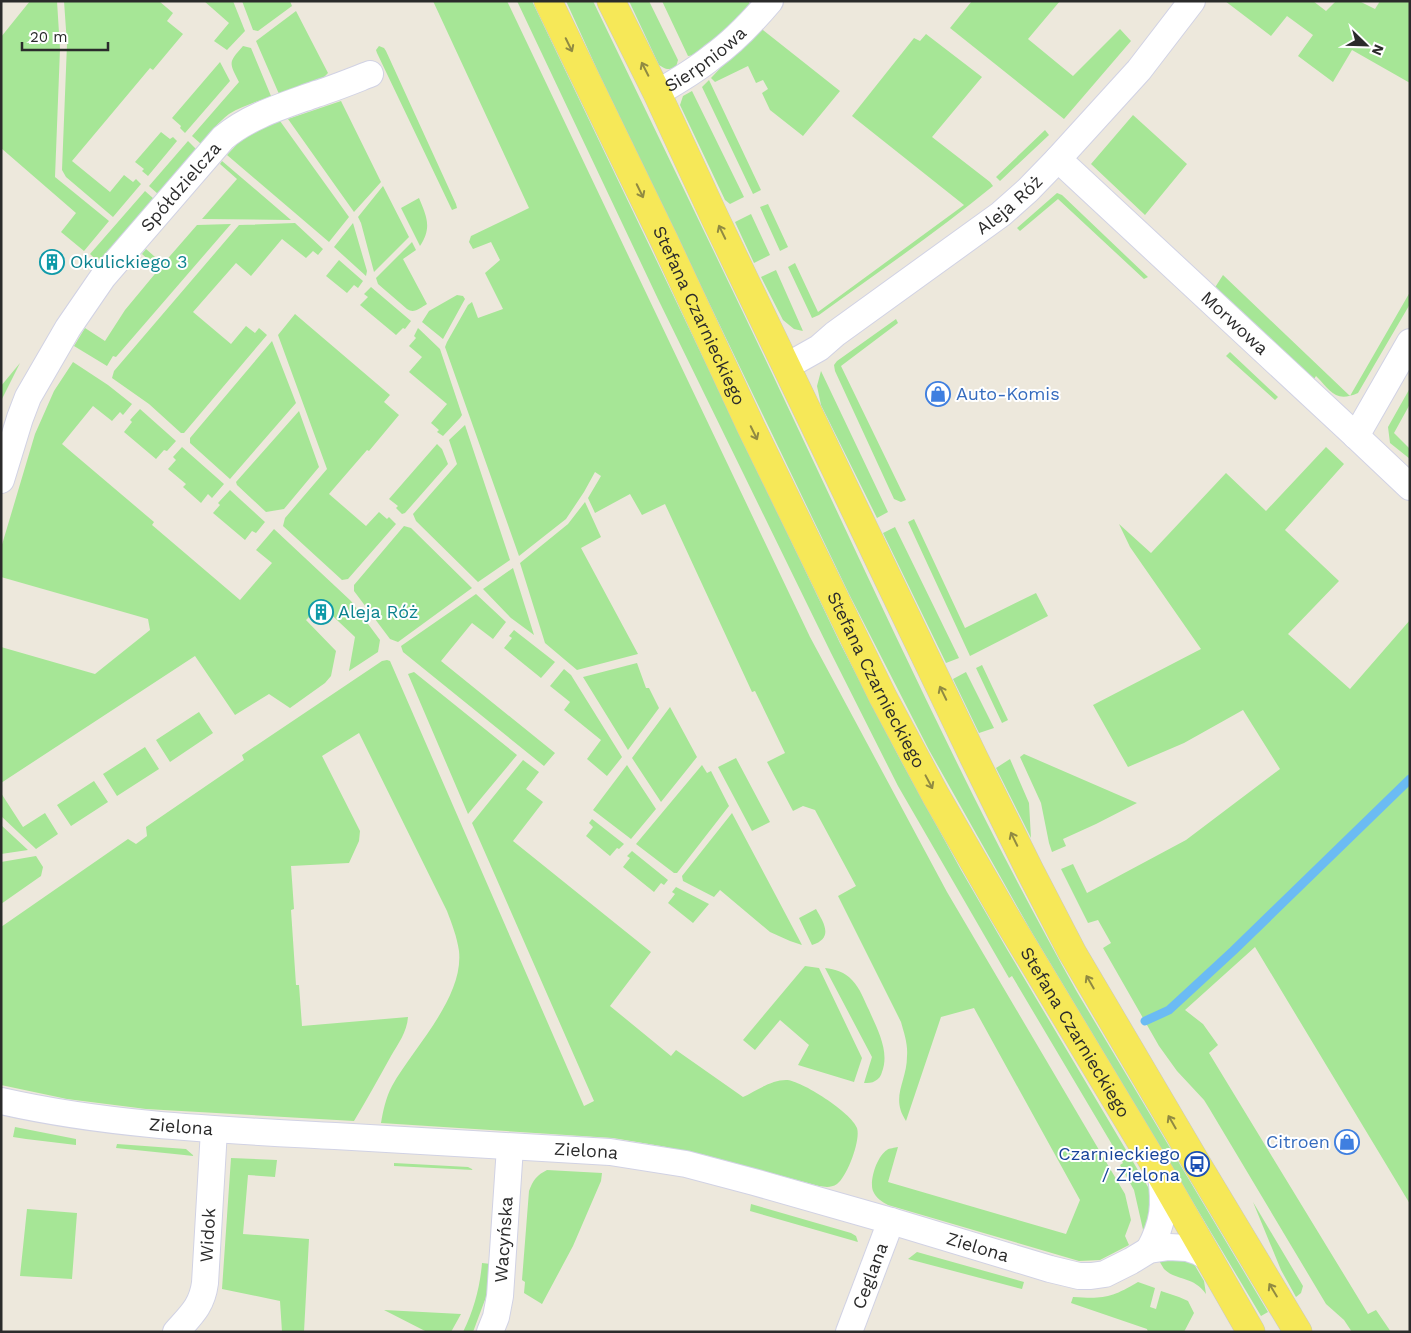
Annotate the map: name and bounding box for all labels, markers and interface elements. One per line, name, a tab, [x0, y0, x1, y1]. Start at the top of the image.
scale bar	[22, 20, 109, 52]
north arrow	[1341, 20, 1391, 70]
street label: Sierpniowa	[661, 22, 750, 96]
text: 20 m	[30, 28, 68, 46]
one-way arrow	[565, 37, 574, 52]
text: N	[1369, 42, 1387, 58]
one-way arrow	[640, 62, 649, 77]
street label: Spółdzielcza	[136, 137, 225, 236]
street label: Aleja Róż	[972, 171, 1047, 239]
one-way arrow	[636, 183, 645, 198]
street label: Stefana Czarnieckiego	[649, 222, 750, 408]
one-way arrow	[717, 224, 727, 239]
building icon: Okulickiego 3	[39, 249, 65, 275]
place label: Okulickiego 3	[70, 251, 187, 272]
street label: Morwowa	[1197, 287, 1273, 359]
shop icon: Auto-Komis	[925, 381, 951, 407]
place label: Auto-Komis	[956, 383, 1060, 404]
one-way arrow	[749, 426, 759, 441]
street label: Stefana Czarnieckiego	[823, 588, 930, 771]
building icon: Aleja Róż	[308, 599, 334, 625]
place label: Aleja Róż	[338, 601, 418, 622]
one-way arrow	[938, 686, 947, 701]
one-way arrow	[925, 774, 934, 789]
one-way arrow	[1009, 832, 1018, 847]
street label: Stefana Czarnieckiego	[1016, 943, 1135, 1121]
one-way arrow	[1085, 975, 1095, 990]
street label: Zielona	[148, 1113, 214, 1139]
one-way arrow	[1167, 1116, 1177, 1130]
shop icon: Citroen	[1334, 1129, 1360, 1155]
place label: Citroen	[1266, 1131, 1330, 1152]
street label: Zielona	[554, 1138, 620, 1163]
place label: Czarnieckiego / Zielona	[1058, 1143, 1180, 1185]
bus stop icon: Czarnieckiego / Zielona	[1184, 1151, 1210, 1177]
street label: Wacyńska	[490, 1196, 517, 1284]
street label: Widok	[195, 1207, 219, 1263]
street label: Zielona	[944, 1227, 1012, 1266]
street label: Ceglana	[848, 1240, 892, 1312]
one-way arrow	[1268, 1283, 1279, 1297]

